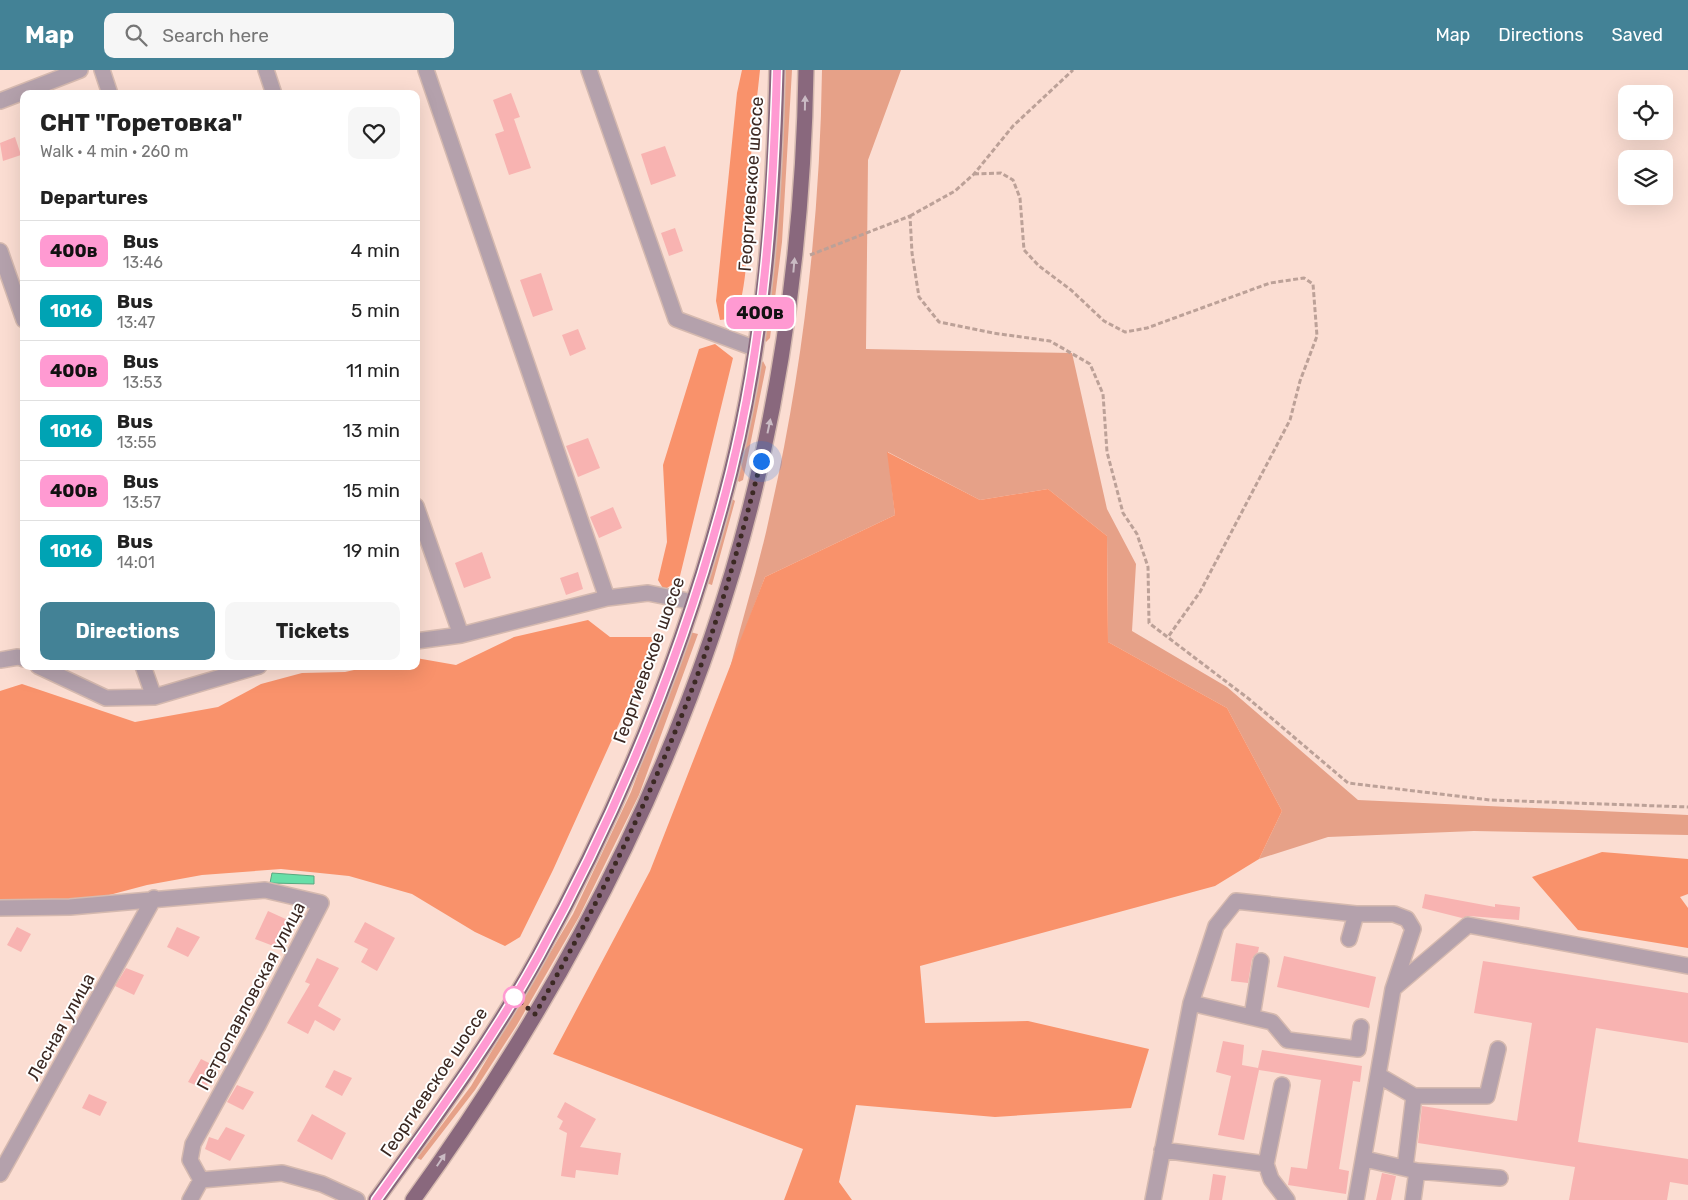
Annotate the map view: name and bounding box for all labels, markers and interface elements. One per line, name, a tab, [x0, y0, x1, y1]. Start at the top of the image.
search box	[104, 13, 454, 58]
text: Map	[25, 21, 74, 49]
icon: search	[122, 21, 150, 49]
text: Search here	[162, 24, 269, 47]
text: Map	[1435, 24, 1470, 46]
text: Directions	[1498, 24, 1584, 46]
text: Saved	[1612, 24, 1663, 46]
map controls	[1618, 85, 1673, 205]
button: locate	[1618, 85, 1673, 140]
one-way arrow	[801, 95, 809, 111]
street label: Георгиевское шоссе	[734, 96, 768, 272]
button: heart	[348, 107, 400, 159]
text: СНТ "Горетовка"	[40, 109, 243, 137]
text: Walk · 4 min · 260 m	[40, 142, 189, 161]
button: layers	[1618, 150, 1673, 205]
text: Departures	[40, 186, 148, 209]
text: Bus	[123, 230, 159, 253]
text: 4 min	[351, 239, 400, 262]
text: 400в	[50, 240, 98, 262]
text: 13:46	[123, 253, 163, 272]
one-way arrow	[790, 257, 798, 273]
text: Bus	[117, 290, 153, 313]
line badge: 400в	[725, 297, 795, 329]
text: 5 min	[351, 299, 400, 322]
text: 1016	[50, 300, 92, 322]
text: 400в	[736, 302, 784, 324]
text: 13:47	[117, 313, 155, 332]
text: Bus	[123, 350, 159, 373]
text: 11 min	[346, 359, 400, 382]
text: 400в	[50, 360, 98, 382]
text: 13:53	[123, 373, 162, 392]
text: Bus	[117, 410, 153, 433]
one-way arrow	[765, 417, 773, 433]
text: 13 min	[343, 419, 400, 442]
text: 1016	[50, 420, 92, 442]
text: 13:55	[117, 433, 156, 452]
your location	[749, 449, 774, 474]
text: Bus	[123, 470, 159, 493]
text: 15 min	[343, 479, 400, 502]
text: 400в	[50, 480, 98, 502]
text: 13:57	[123, 493, 161, 512]
text: Bus	[117, 530, 153, 553]
text: 19 min	[343, 539, 400, 562]
text: 1016	[50, 540, 92, 562]
text: 14:01	[117, 553, 155, 572]
street label: Георгиевское шоссе	[609, 574, 689, 746]
button: Directions	[40, 602, 215, 660]
button: Tickets	[225, 602, 400, 660]
street label: Петропавловская улица	[192, 898, 310, 1094]
street label: Лесная улица	[22, 969, 100, 1085]
unlabelled marker	[503, 986, 525, 1008]
street label: Георгиевское шоссе	[376, 1003, 492, 1161]
one-way arrow	[436, 1153, 446, 1167]

